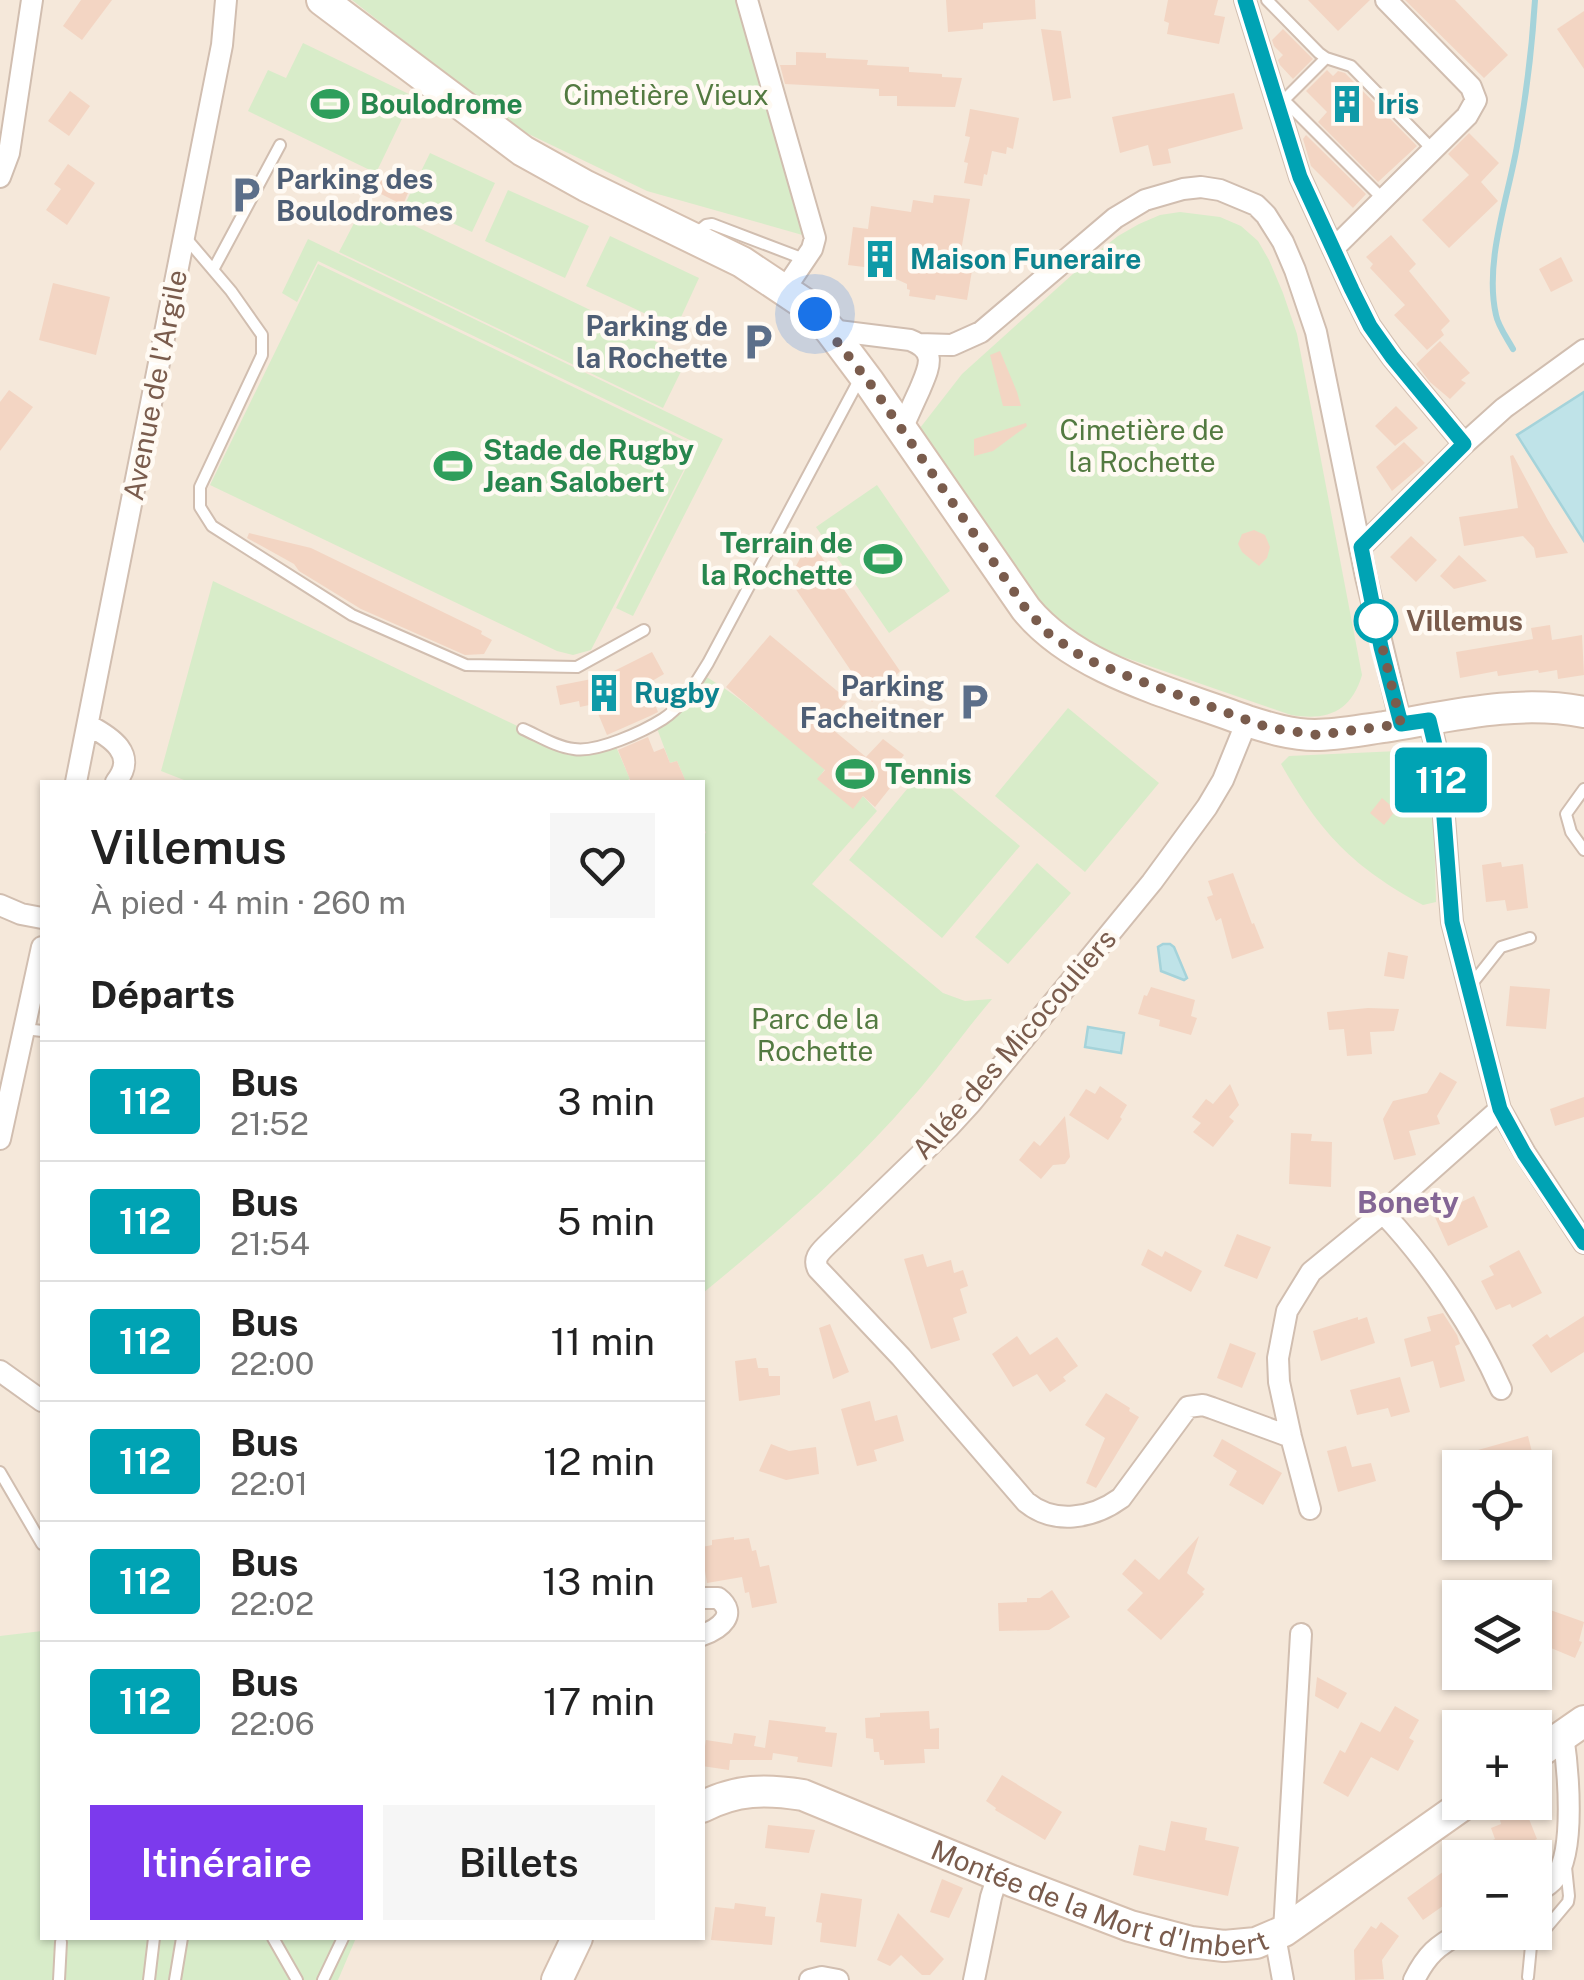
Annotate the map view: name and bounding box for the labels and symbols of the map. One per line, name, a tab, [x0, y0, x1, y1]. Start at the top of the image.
park label: Cimetière Vieux	[563, 78, 769, 111]
sports icon: Boulodrome	[309, 83, 351, 125]
building icon: Iris	[1326, 83, 1368, 125]
place label: Boulodrome	[360, 87, 523, 120]
place label: Iris	[1377, 87, 1419, 120]
place label: Parking des Boulodromes	[276, 162, 453, 227]
parking icon: Parking des Boulodromes	[225, 174, 267, 216]
building icon: Maison Funeraire	[859, 238, 901, 280]
place label: Maison Funeraire	[910, 242, 1141, 275]
street label: Avenue de l'Argile	[116, 267, 193, 503]
your location	[790, 289, 840, 339]
place label: Parking de la Rochette	[576, 309, 728, 374]
parking icon: Parking de la Rochette	[737, 321, 779, 363]
park label: Cimetière de la Rochette	[1060, 413, 1224, 478]
place label: Stade de Rugby Jean Salobert	[483, 433, 694, 498]
sports icon: Stade de Rugby Jean Salobert	[432, 445, 474, 487]
place label: Terrain de la Rochette	[701, 526, 853, 591]
sports icon: Terrain de la Rochette	[862, 538, 904, 580]
marker: Villemus	[1355, 600, 1397, 642]
place label: Villemus	[1406, 604, 1523, 637]
place label: Parking Facheitner	[800, 669, 944, 734]
building icon: Rugby	[583, 672, 625, 714]
place label: Rugby	[634, 676, 720, 709]
parking icon: Parking Facheitner	[953, 681, 995, 723]
line badge: 112	[1384, 748, 1498, 812]
sports icon: Tennis	[834, 753, 876, 795]
place label: Tennis	[885, 757, 972, 790]
street label: Allée des Micocouliers	[905, 922, 1122, 1165]
park label: Parc de la Rochette	[751, 1002, 879, 1067]
district label: Bonety	[1357, 1184, 1459, 1220]
street label: Montée de la Mort d'Imbert	[926, 1833, 1273, 1963]

